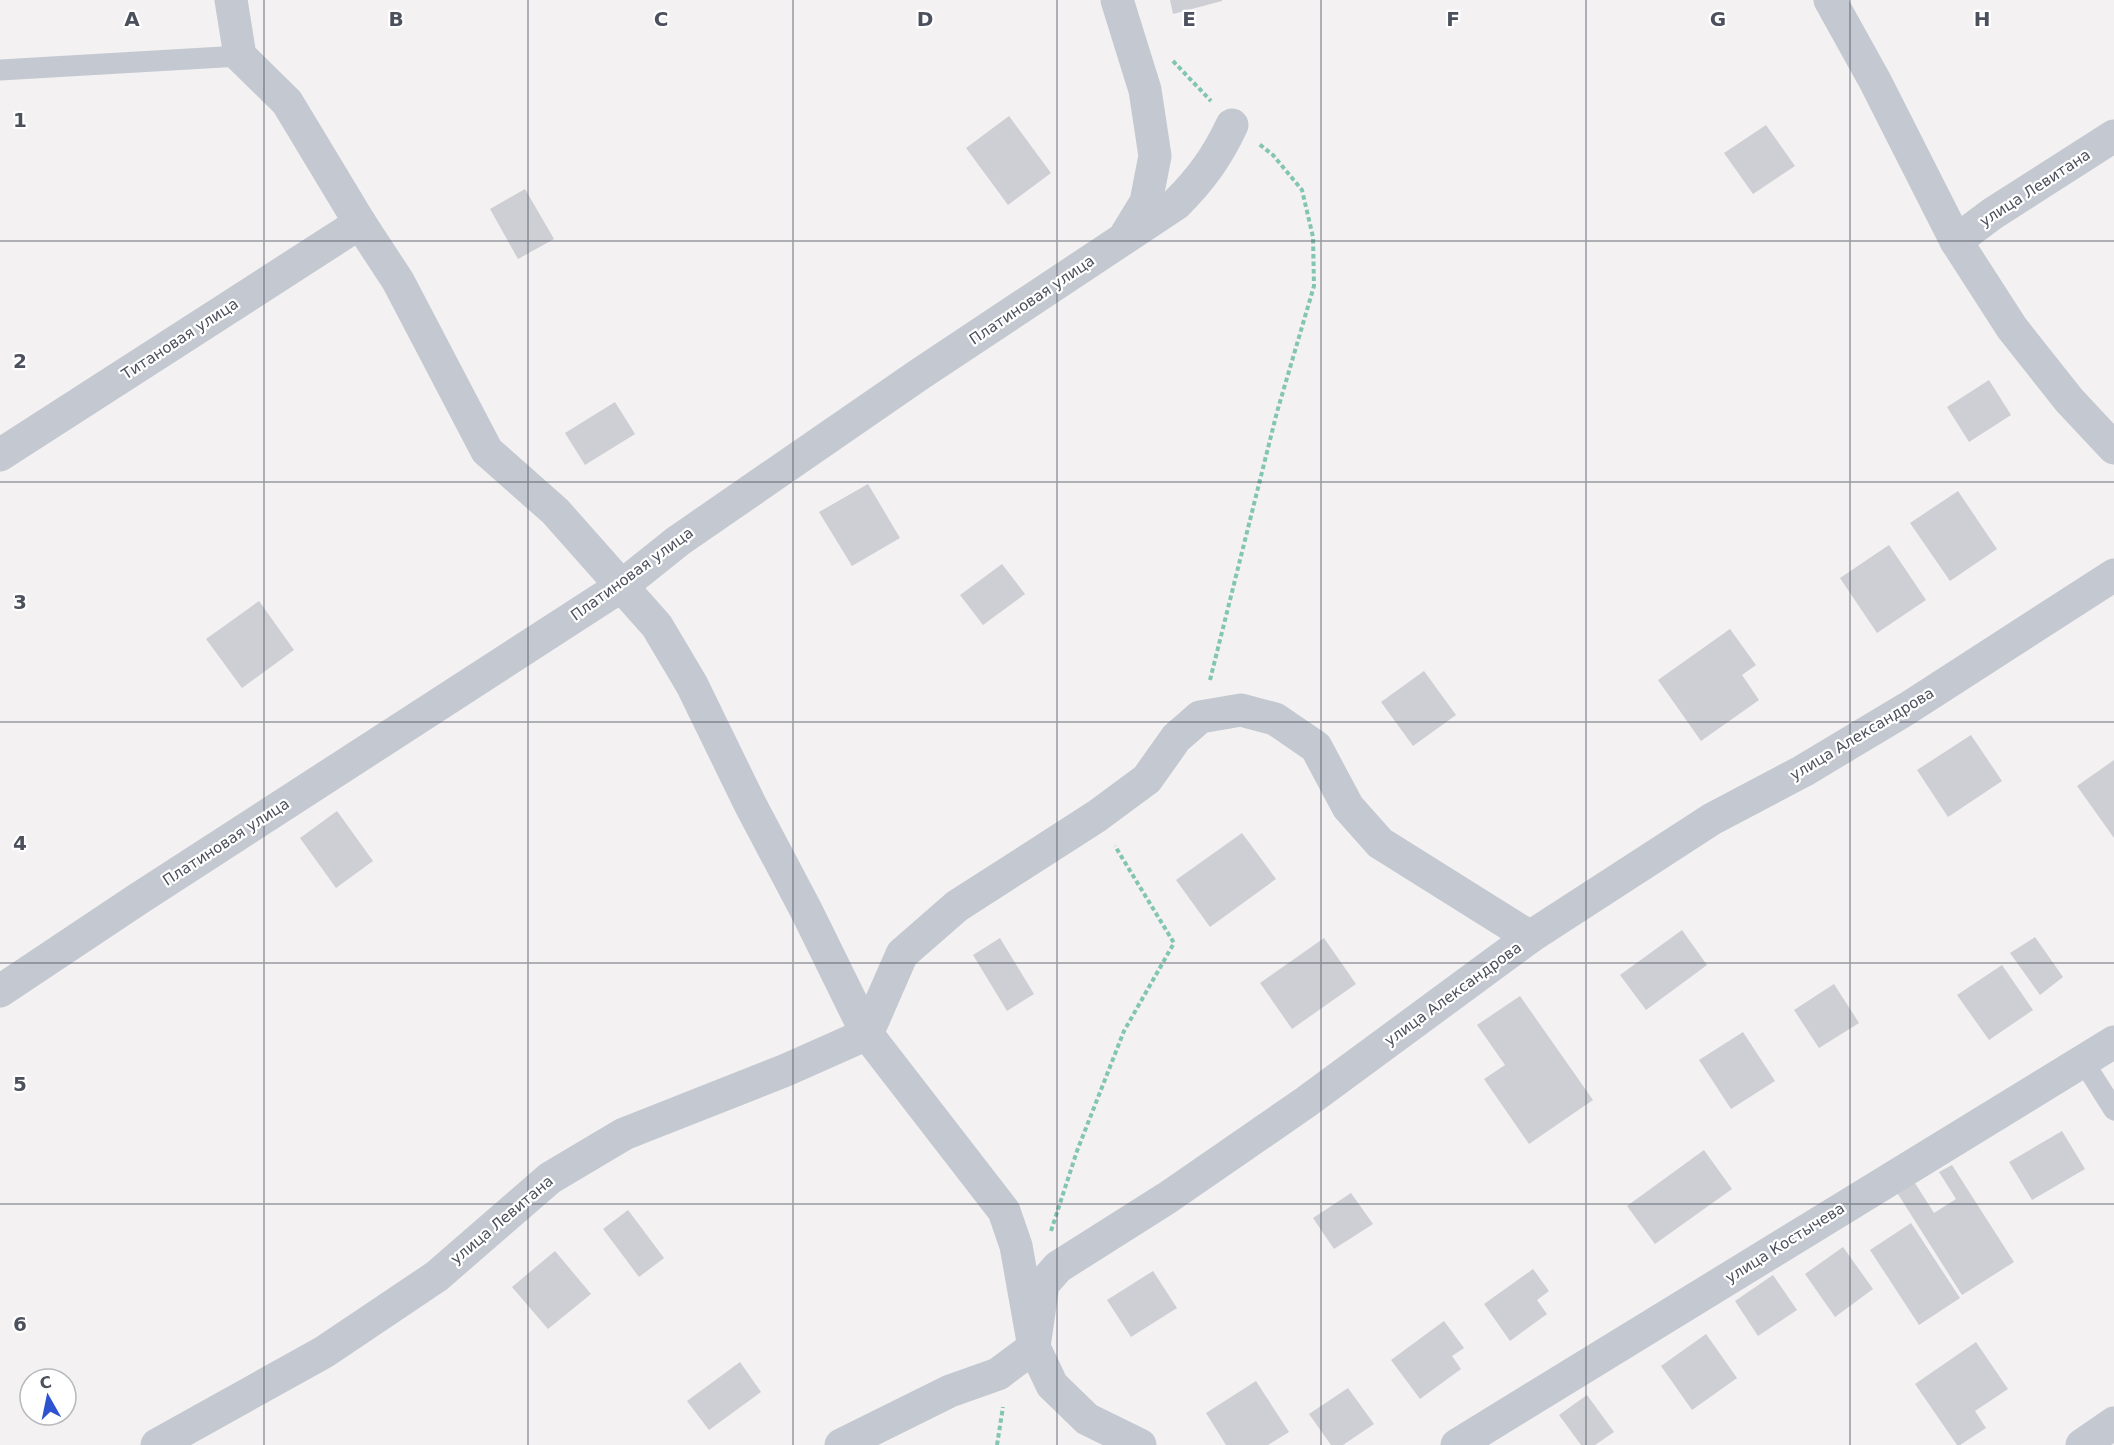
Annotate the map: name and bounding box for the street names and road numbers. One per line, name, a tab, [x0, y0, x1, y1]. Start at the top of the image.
street label: улица Левитана	[1976, 145, 2094, 231]
street label: Платиновая улица	[966, 251, 1098, 349]
street label: Титановая улица	[118, 295, 242, 384]
street label: Платиновая улица	[567, 524, 697, 624]
street label: улица Александрова	[1787, 684, 1937, 784]
street label: Платиновая улица	[159, 794, 293, 890]
street label: улица Александрова	[1381, 938, 1525, 1050]
street label: улица Левитана	[447, 1172, 557, 1268]
street label: улица Костычева	[1722, 1199, 1848, 1287]

